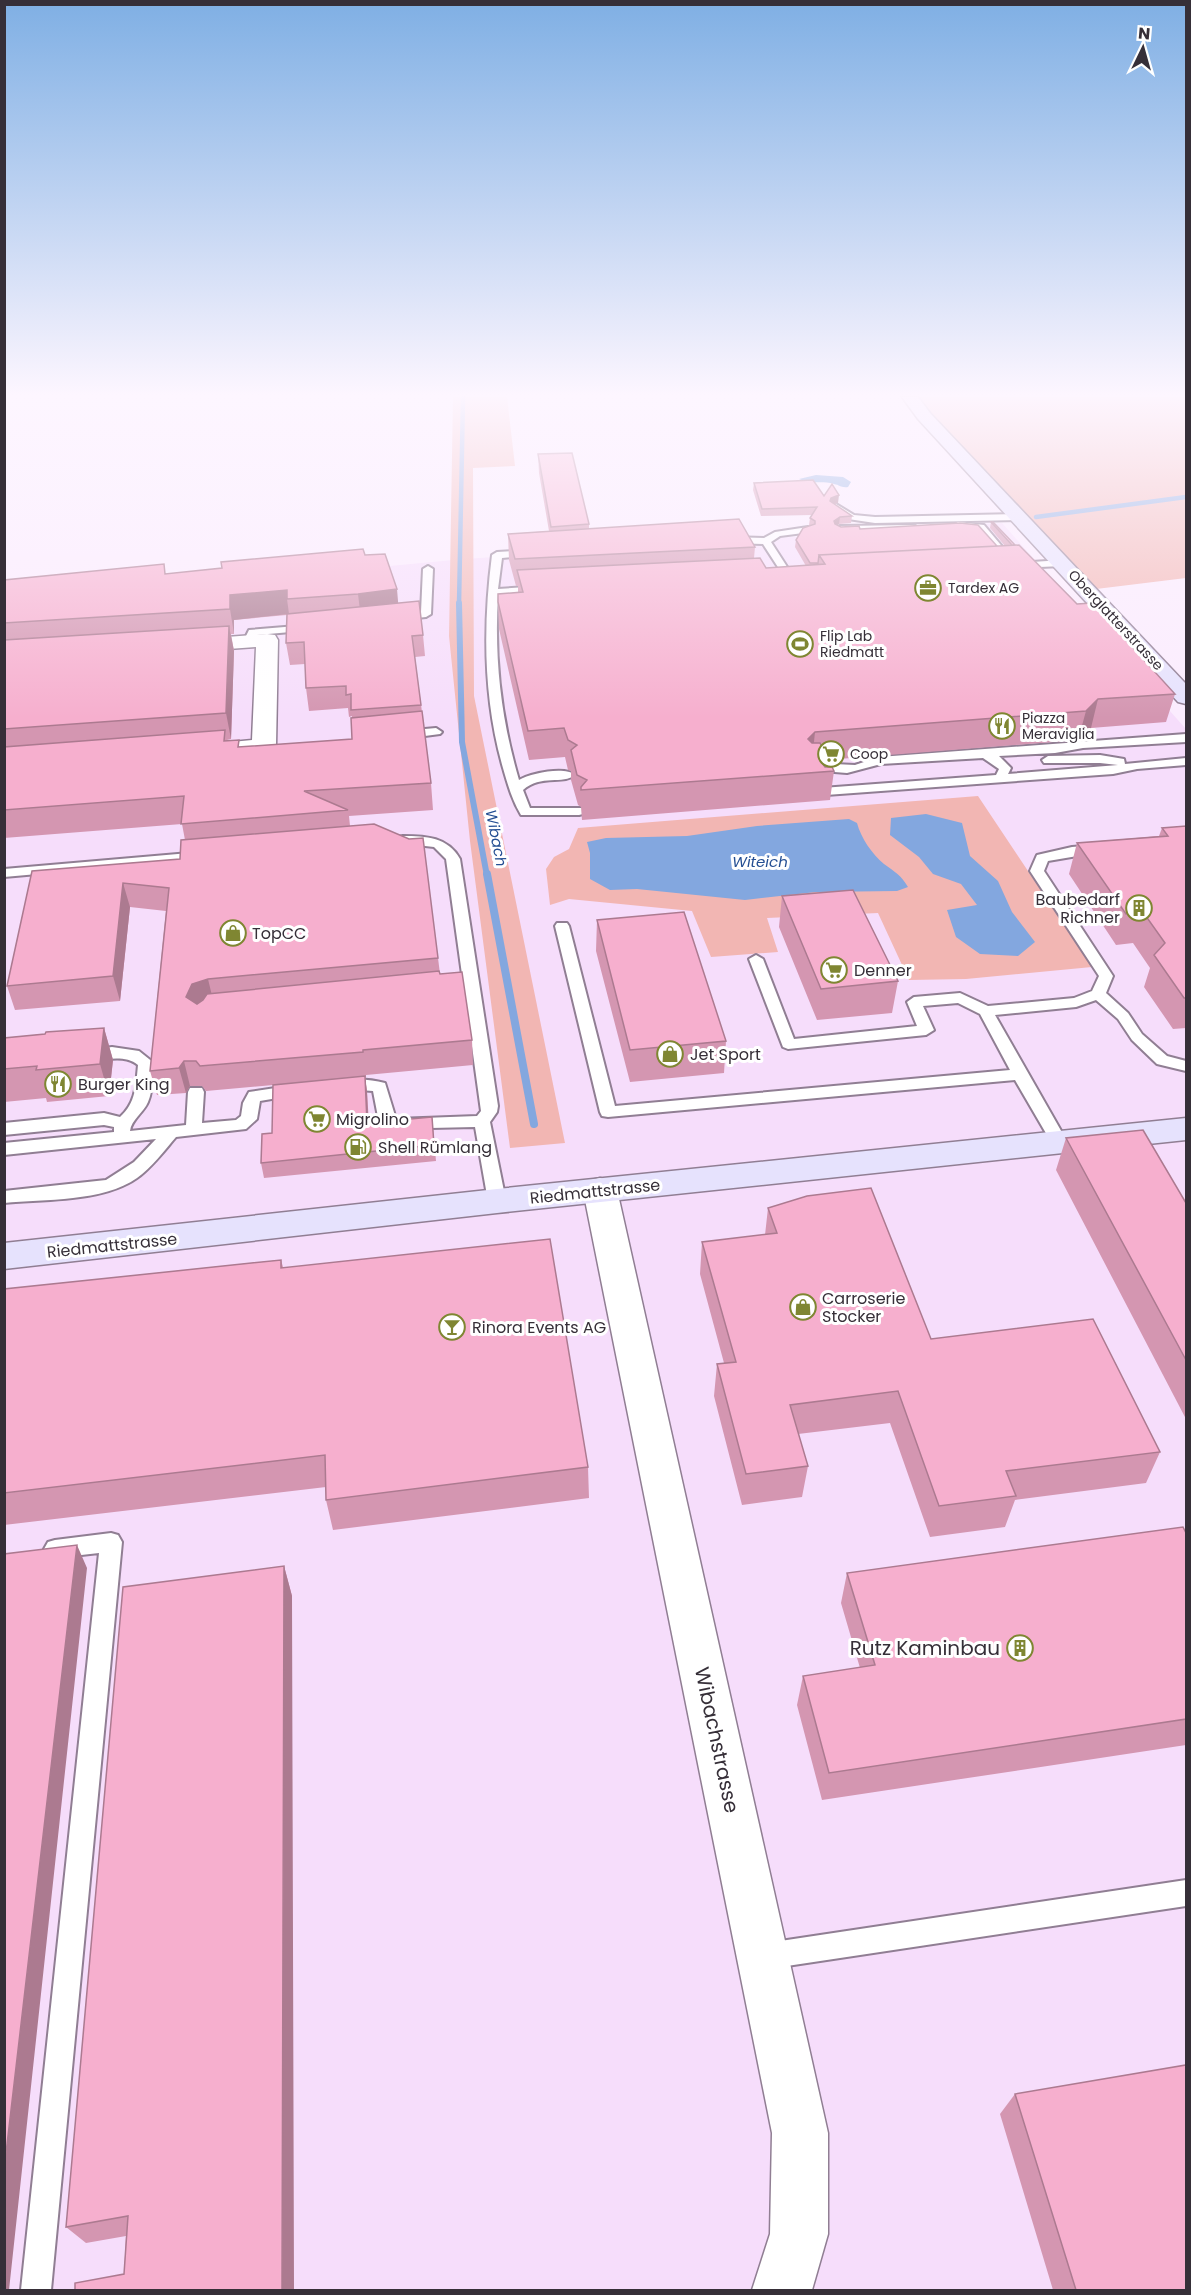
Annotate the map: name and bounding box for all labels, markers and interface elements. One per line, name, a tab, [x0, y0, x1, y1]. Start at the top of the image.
north arrow	[1113, 18, 1173, 78]
text: N	[1137, 22, 1151, 46]
street label: Oberglatterstrasse	[1064, 565, 1168, 675]
office icon: Tardex AG	[913, 573, 943, 603]
place label: Tardex AG	[948, 578, 1019, 598]
place label: Flip Lab Riedmatt	[820, 626, 884, 662]
sports icon: Flip Lab Riedmatt	[785, 629, 815, 659]
place label: Piazza Meraviglia	[1022, 708, 1095, 744]
restaurant icon: Piazza Meraviglia	[987, 711, 1017, 741]
supermarket icon: Coop	[816, 739, 846, 769]
place label: Coop	[850, 744, 888, 764]
water label: Wibach	[481, 808, 512, 868]
water label: Witeich	[732, 851, 788, 872]
place label: Baubedarf Richner	[1036, 888, 1120, 929]
building icon: Baubedarf Richner	[1124, 893, 1154, 923]
shop icon: TopCC	[218, 918, 248, 948]
place label: TopCC	[252, 922, 306, 945]
supermarket icon: Denner	[819, 955, 849, 985]
place label: Denner	[854, 959, 912, 982]
shop icon: Jet Sport	[655, 1039, 685, 1069]
place label: Jet Sport	[690, 1043, 761, 1066]
restaurant icon: Burger King	[43, 1069, 73, 1099]
place label: Burger King	[78, 1073, 170, 1096]
supermarket icon: Migrolino	[302, 1104, 332, 1134]
place label: Migrolino	[336, 1108, 409, 1131]
fuel station icon: Shell Rümlang	[343, 1132, 373, 1162]
place label: Shell Rümlang	[378, 1136, 492, 1159]
street label: Riedmattstrasse	[529, 1173, 661, 1210]
street label: Riedmattstrasse	[46, 1227, 178, 1264]
place label: Carroserie Stocker	[822, 1287, 906, 1328]
shop icon: Carroserie Stocker	[788, 1292, 818, 1322]
bar icon: Rinora Events AG	[437, 1312, 467, 1342]
place label: Rinora Events AG	[472, 1316, 606, 1339]
building icon: Rutz Kaminbau	[1005, 1633, 1035, 1663]
place label: Rutz Kaminbau	[850, 1634, 1000, 1662]
street label: Wibachstrasse	[688, 1665, 746, 1815]

